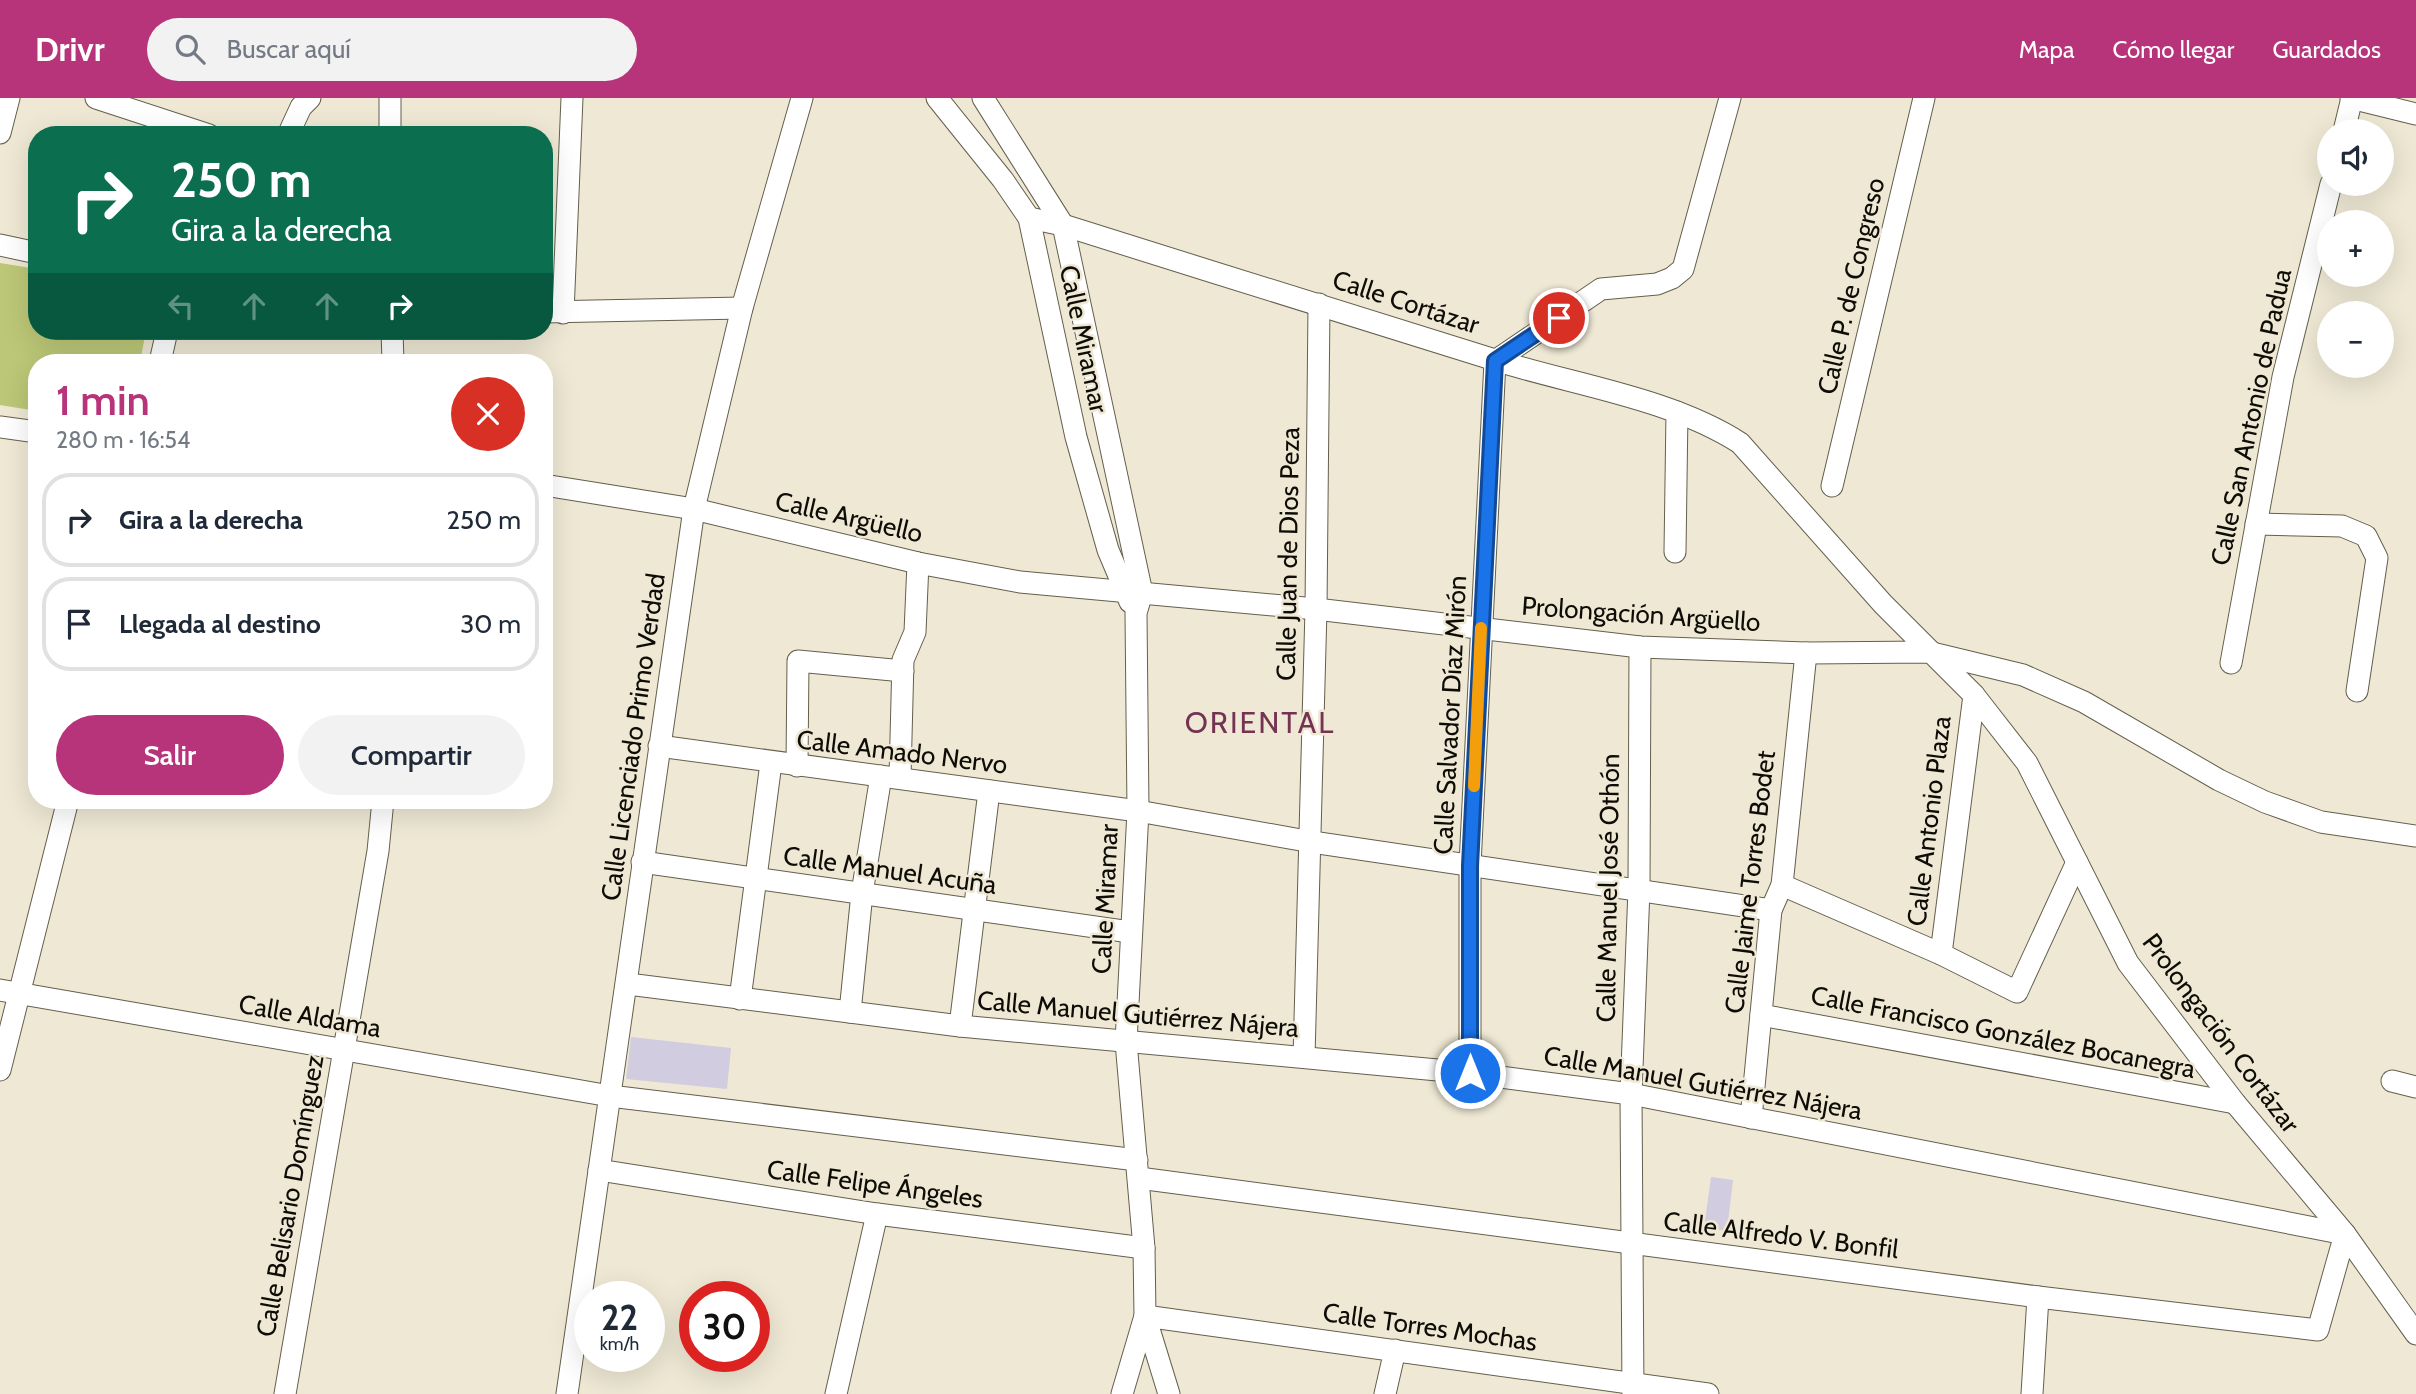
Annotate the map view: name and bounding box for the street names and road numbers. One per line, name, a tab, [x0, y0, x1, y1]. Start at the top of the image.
street label: Calle P. de Congreso	[1811, 175, 1891, 397]
street label: Calle Miramar	[1053, 262, 1115, 417]
street label: Calle Cortázar	[1329, 263, 1484, 341]
street label: Calle San Antonio de Padua	[2204, 265, 2298, 568]
street label: Calle Juan de Dios Peza	[1270, 426, 1306, 681]
street label: Calle Argüello	[772, 485, 926, 549]
street label: Calle Licenciado Primo Verdad	[594, 571, 672, 903]
street label: Calle Salvador Díaz Mirón	[1427, 575, 1473, 855]
street label: Prolongación Argüello	[1520, 590, 1762, 638]
street label: Calle Antonio Plaza	[1900, 714, 1958, 928]
street label: Calle Amado Nervo	[795, 723, 1009, 781]
street label: Calle Jaime Torres Bodet	[1718, 749, 1782, 1015]
street label: Calle Manuel José Othón	[1590, 753, 1626, 1023]
street label: Calle Miramar	[1085, 822, 1125, 975]
street label: Calle Manuel Acuña	[781, 839, 999, 901]
street label: Prolongación Cortázar	[2136, 927, 2307, 1140]
street label: Calle Francisco González Bocanegra	[1808, 979, 2198, 1085]
street label: Calle Manuel Gutiérrez Nájera	[976, 984, 1301, 1044]
street label: Calle Aldama	[236, 988, 384, 1044]
street label: Calle Manuel Gutiérrez Nájera	[1541, 1039, 1865, 1127]
street label: Calle Belisario Domínguez	[249, 1053, 331, 1339]
street label: Calle Felipe Ángeles	[765, 1153, 985, 1215]
street label: Calle Alfredo V. Bonfil	[1662, 1205, 1900, 1265]
street label: Calle Torres Mochas	[1321, 1296, 1539, 1358]

